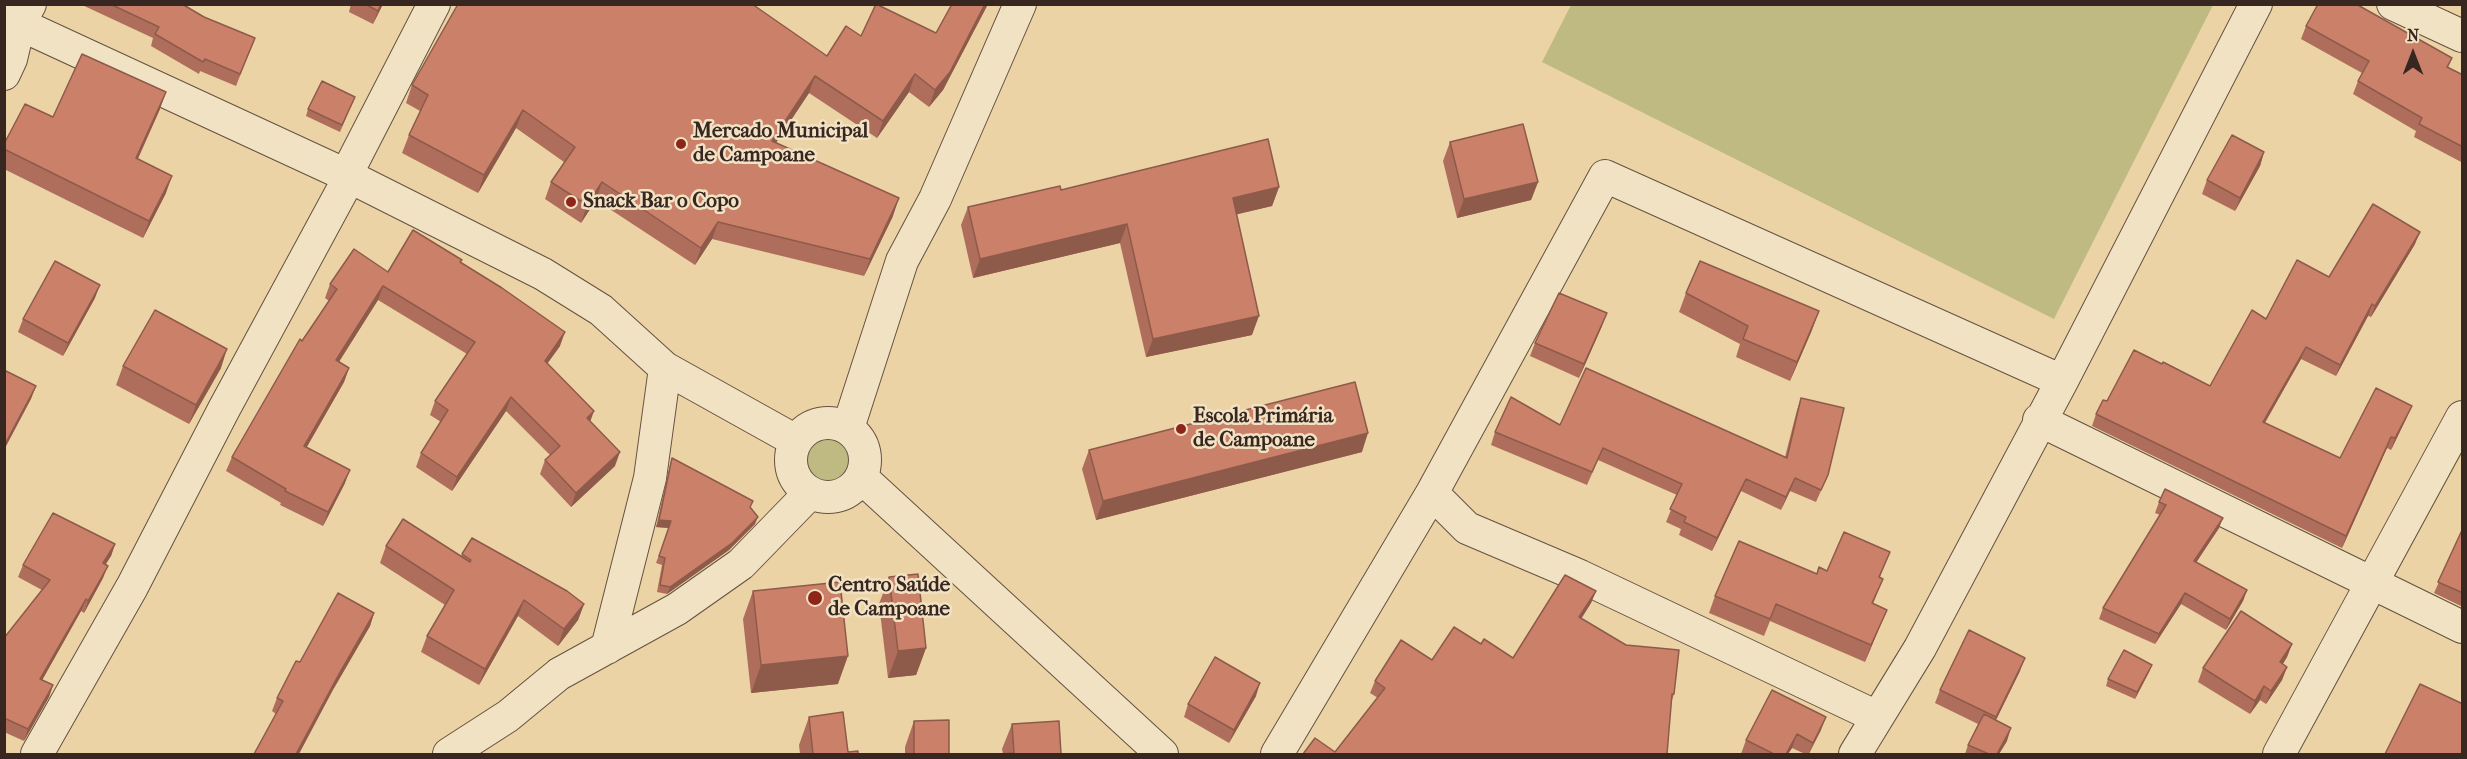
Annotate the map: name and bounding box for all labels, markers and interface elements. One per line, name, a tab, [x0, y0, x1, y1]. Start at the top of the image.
north arrow	[2383, 24, 2443, 84]
text: N	[2407, 26, 2419, 45]
place label: Mercado Municipal de Campoane	[693, 119, 868, 169]
marker: Mercado Municipal de Campoane	[674, 137, 688, 151]
place label: Snack Bar o Copo	[583, 189, 739, 215]
marker: Snack Bar o Copo	[564, 195, 578, 209]
place label: Escola Primária de Campoane	[1193, 404, 1333, 454]
marker: Escola Primária de Campoane	[1174, 422, 1188, 436]
place label: Centro Saúde de Campoane	[828, 573, 950, 623]
marker: Centro Saúde de Campoane	[806, 589, 824, 607]

